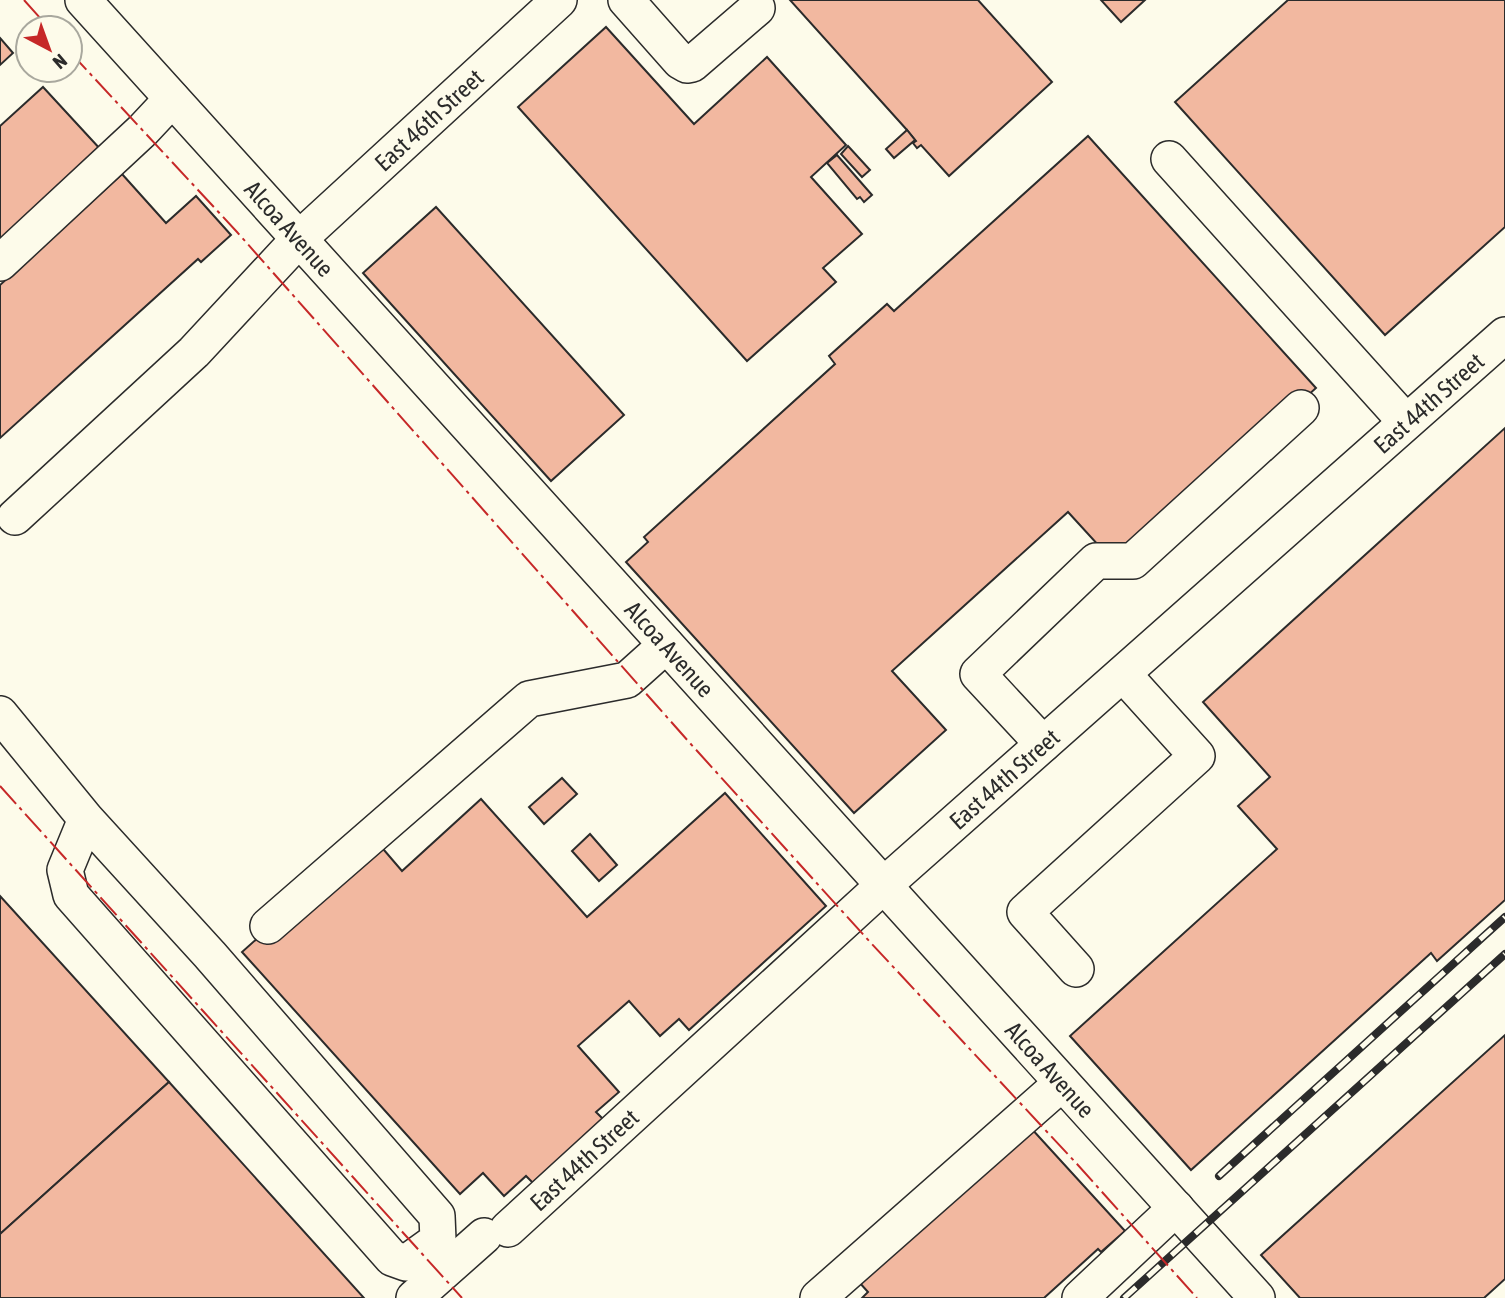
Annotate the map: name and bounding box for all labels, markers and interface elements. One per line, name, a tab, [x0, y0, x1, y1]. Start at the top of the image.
north arrow	[14, 14, 84, 84]
text: N	[49, 50, 72, 74]
street label: East 46th Street	[369, 63, 489, 176]
street label: Alcoa Avenue	[240, 175, 340, 282]
street label: East 44th Street	[1368, 347, 1489, 458]
street label: Alcoa Avenue	[620, 596, 720, 702]
street label: East 44th Street	[944, 723, 1064, 834]
street label: Alcoa Avenue	[1000, 1016, 1100, 1123]
street label: East 44th Street	[524, 1103, 644, 1216]

